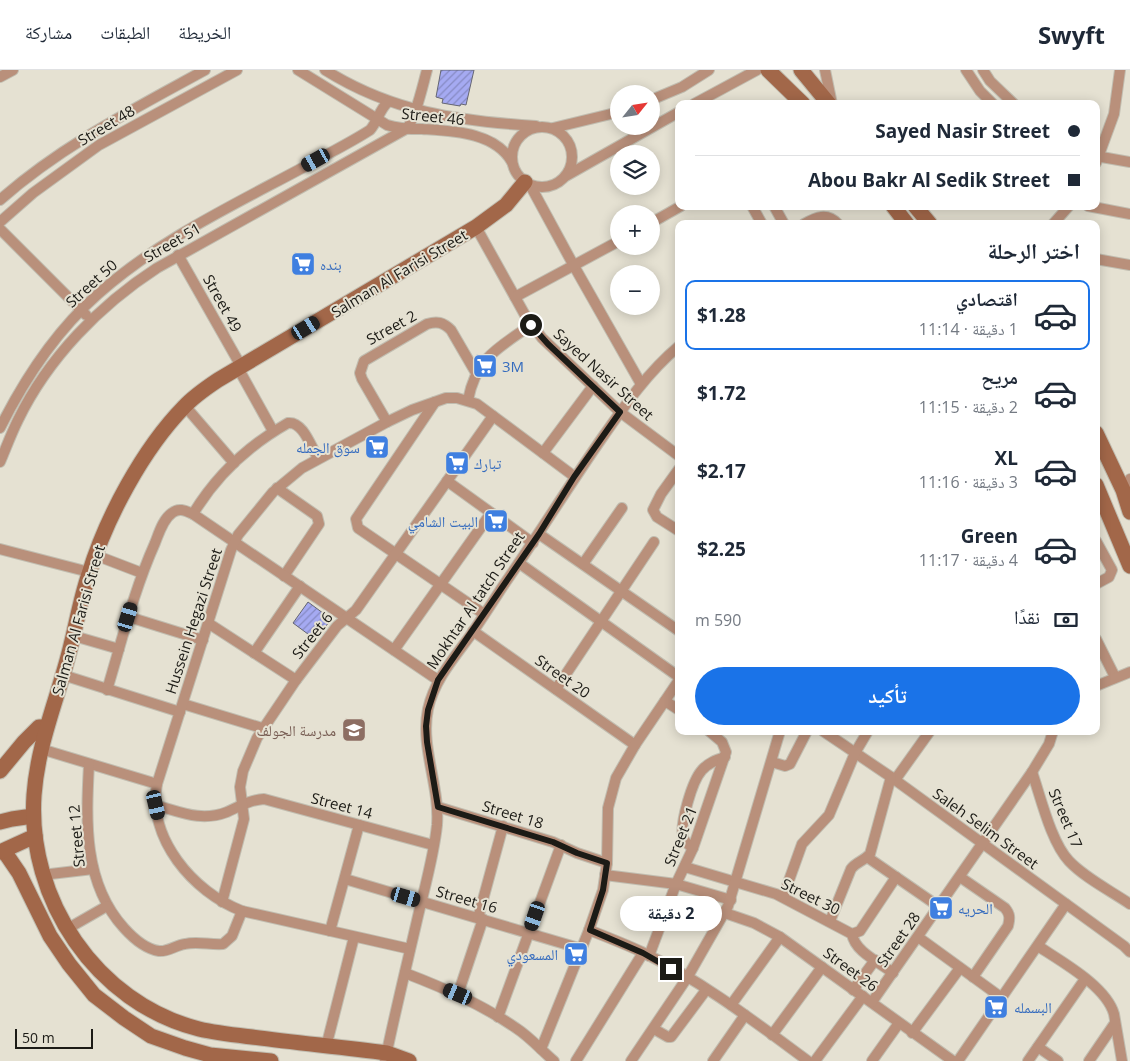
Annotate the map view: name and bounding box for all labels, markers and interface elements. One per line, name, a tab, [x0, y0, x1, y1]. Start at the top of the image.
text: Swyft	[1038, 18, 1105, 51]
text: مشاركة	[25, 20, 72, 44]
text: الطبقات	[100, 20, 150, 44]
text: الخريطة	[178, 20, 231, 44]
north arrow	[610, 85, 660, 135]
map controls	[610, 85, 660, 315]
street label: Street 48	[74, 100, 138, 150]
street label: Street 46	[401, 103, 465, 129]
text: Sayed Nasir Street	[875, 118, 1050, 144]
button: layers	[610, 145, 660, 195]
car	[299, 146, 332, 174]
text: Abou Bakr Al Sedik Street	[808, 167, 1050, 193]
button: +	[610, 205, 660, 255]
street label: Street 51	[140, 218, 204, 266]
street label: Salman Al Farisi Street	[327, 224, 471, 322]
text: اختر الرحلة	[988, 235, 1080, 265]
supermarket icon: بنده	[290, 251, 316, 277]
place label: بنده	[320, 254, 342, 274]
street label: Street 50	[61, 255, 121, 311]
button: −	[610, 265, 660, 315]
street label: Street 49	[199, 271, 247, 335]
text: اقتصادي	[956, 286, 1018, 312]
icon: car	[1033, 293, 1078, 338]
text: $1.28	[697, 302, 746, 328]
street label: Street 2	[362, 305, 420, 349]
car	[289, 314, 322, 342]
route start	[520, 314, 542, 336]
text: 1 دقيقة · 11:14	[919, 318, 1018, 340]
street label: Sayed Nasir Street	[550, 324, 658, 424]
supermarket icon: 3M	[472, 353, 498, 379]
place label: 3M	[502, 356, 524, 376]
text: مريح	[981, 364, 1018, 390]
icon: car	[1033, 371, 1078, 416]
text: $1.72	[697, 380, 746, 406]
text: 2 دقيقة · 11:15	[919, 396, 1018, 418]
supermarket icon: سوق الجمله	[364, 434, 390, 460]
place label: سوق الجمله	[296, 437, 360, 458]
text: XL	[995, 445, 1018, 471]
icon: car	[1033, 449, 1078, 494]
supermarket icon: تبارك	[444, 450, 470, 476]
place label: تبارك	[474, 453, 502, 473]
text: $2.17	[697, 458, 746, 484]
text: 3 دقيقة · 11:16	[919, 471, 1018, 493]
supermarket icon: البيت الشامي	[483, 508, 509, 534]
place label: البيت الشامي	[408, 511, 478, 534]
text: Green	[961, 523, 1018, 549]
street label: Mokhtar Al tatch Street	[422, 527, 528, 673]
icon: car	[1033, 527, 1078, 572]
text: $2.25	[697, 536, 746, 562]
street label: Salman Al Farisi Street	[47, 542, 109, 698]
street label: Hussein Hegazi Street	[160, 545, 226, 697]
text: 4 دقيقة · 11:17	[919, 549, 1018, 571]
car	[116, 600, 139, 634]
text: نقدًا	[1014, 604, 1040, 630]
icon: cash	[1052, 606, 1080, 634]
street label: Street 6	[287, 608, 337, 662]
text: 590 m	[695, 609, 741, 631]
street label: Street 20	[531, 650, 595, 702]
button: تأكيد	[695, 667, 1080, 725]
school or university icon: مدرسة الجولف	[341, 717, 367, 743]
place label: مدرسة الجولف	[257, 720, 336, 740]
street label: Saleh Selim Street	[929, 783, 1043, 873]
street label: Street 17	[1044, 785, 1088, 851]
street label: Street 14	[309, 787, 375, 823]
car	[145, 789, 166, 821]
street label: Street 18	[480, 795, 546, 833]
street label: Street 21	[659, 803, 701, 869]
street label: Street 12	[63, 804, 89, 868]
street label: Street 30	[778, 873, 844, 919]
street label: Street 16	[434, 881, 500, 917]
car	[389, 886, 422, 908]
supermarket icon: الحريه	[928, 895, 954, 921]
callout: 2 دقيقة	[620, 896, 722, 932]
place label: الحريه	[958, 898, 993, 918]
car	[523, 899, 546, 933]
text: 2 دقيقة	[648, 902, 694, 924]
street label: Street 28	[872, 907, 924, 971]
supermarket icon: المسعودي	[563, 941, 589, 967]
street label: Street 26	[820, 942, 882, 996]
place label: المسعودي	[506, 944, 558, 967]
route end	[660, 958, 682, 980]
car	[441, 981, 474, 1007]
supermarket icon: البسمله	[983, 994, 1009, 1020]
place label: البسمله	[1014, 997, 1052, 1017]
scale bar	[15, 1026, 92, 1049]
text: 50 m	[22, 1028, 55, 1047]

